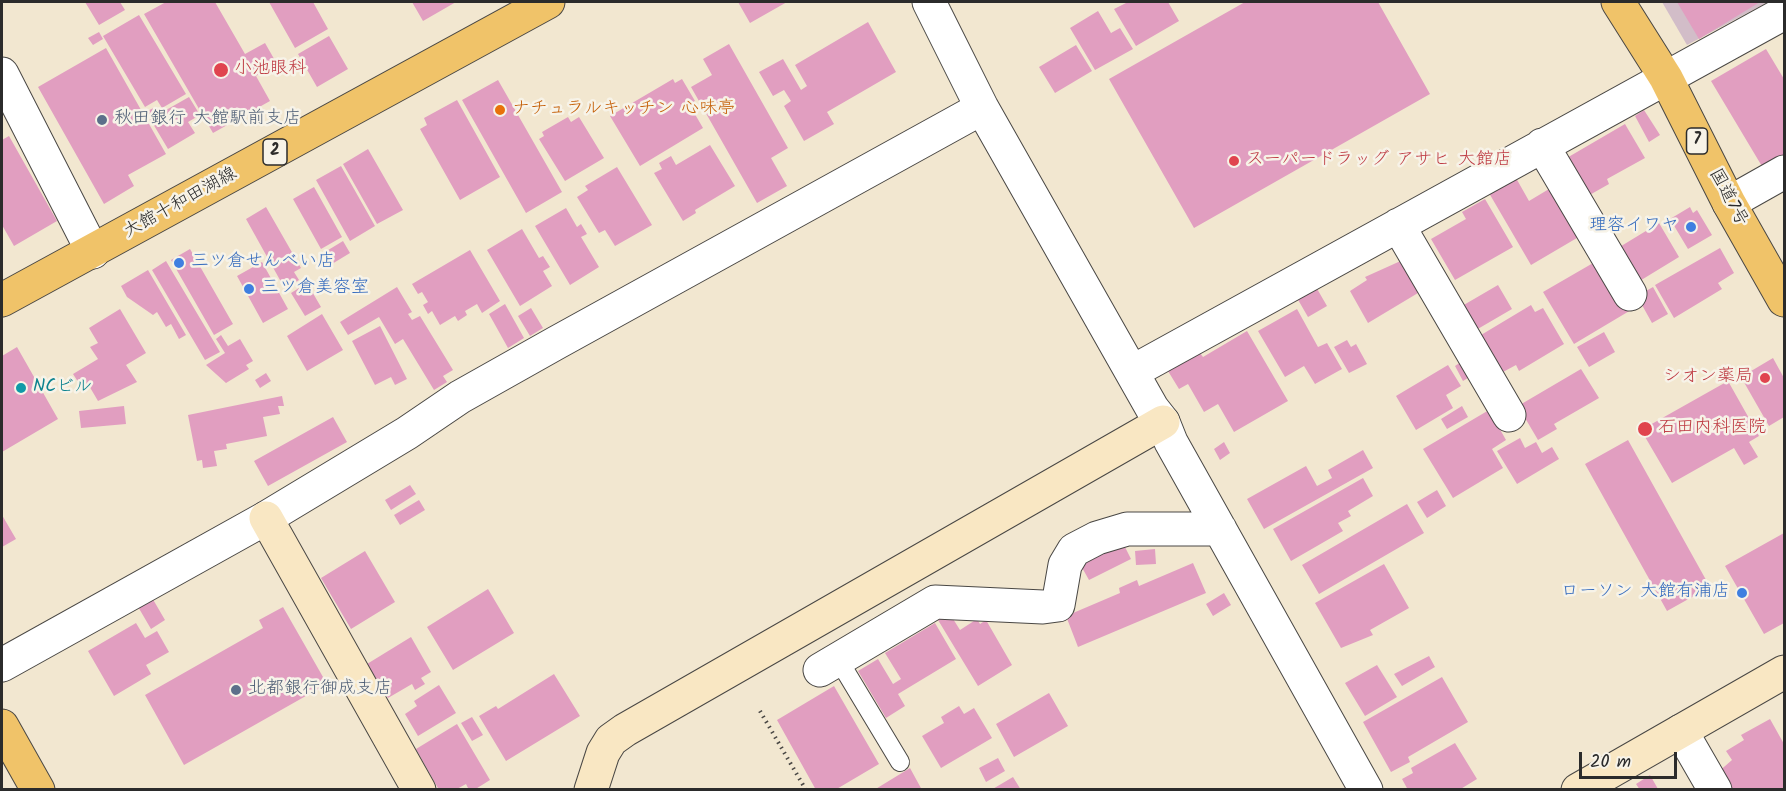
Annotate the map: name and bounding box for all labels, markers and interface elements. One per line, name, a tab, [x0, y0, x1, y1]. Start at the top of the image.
place label: 小池眼科	[234, 59, 306, 81]
marker: 小池眼科	[212, 61, 230, 79]
place label: ナチュラルキッチン 心味亭	[512, 99, 735, 121]
marker: ナチュラルキッチン 心味亭	[493, 103, 507, 117]
place label: 秋田銀行 大館駅前支店	[114, 109, 301, 131]
marker: 秋田銀行 大館駅前支店	[95, 113, 109, 127]
road number: 7	[1686, 128, 1708, 154]
road number: 2	[263, 139, 287, 165]
place label: スーパードラッグ アサヒ 大館店	[1246, 150, 1512, 172]
marker: スーパードラッグ アサヒ 大館店	[1227, 154, 1241, 168]
street label: 大館十和田湖線	[121, 164, 241, 244]
street label: 国道7号	[1703, 165, 1751, 231]
place label: 理容イワヤ	[1589, 216, 1679, 238]
marker: 理容イワヤ	[1684, 220, 1698, 234]
place label: 三ツ倉せんべい店	[191, 252, 335, 274]
marker: 三ツ倉せんべい店	[172, 256, 186, 270]
place label: 三ツ倉美容室	[261, 278, 369, 300]
marker: 三ツ倉美容室	[242, 282, 256, 296]
place label: シオン薬局	[1663, 367, 1753, 389]
marker: シオン薬局	[1758, 371, 1772, 385]
place label: NCビル	[33, 377, 92, 399]
marker: NCビル	[14, 381, 28, 395]
place label: 石田内科医院	[1658, 418, 1766, 440]
marker: 石田内科医院	[1636, 420, 1654, 438]
place label: ローソン 大館有浦店	[1561, 582, 1730, 604]
marker: ローソン 大館有浦店	[1735, 586, 1749, 600]
place label: 北都銀行御成支店	[248, 679, 392, 701]
marker: 北都銀行御成支店	[229, 683, 243, 697]
scale bar	[1582, 740, 1680, 778]
text: 20 m	[1590, 748, 1631, 777]

